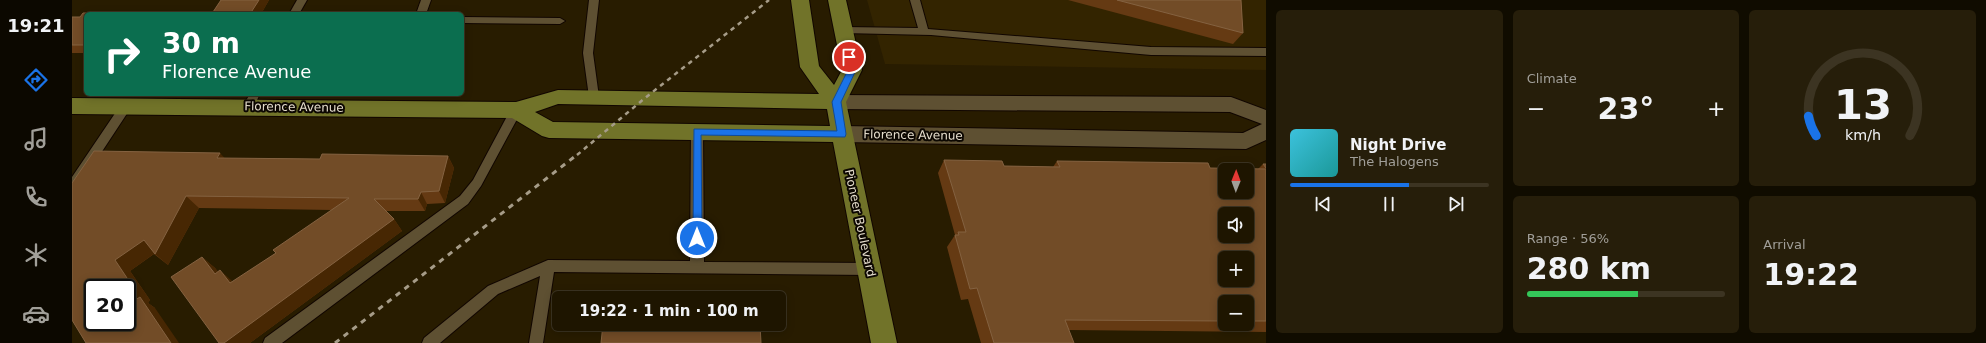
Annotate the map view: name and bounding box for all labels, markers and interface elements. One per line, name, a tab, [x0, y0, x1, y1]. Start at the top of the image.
text: 19:21	[7, 15, 65, 36]
text: 30 m	[162, 27, 240, 60]
icon: right	[96, 28, 148, 80]
pin	[832, 40, 866, 74]
icon: arrive	[838, 46, 860, 68]
text: Florence Avenue	[162, 61, 311, 82]
icon: directions	[22, 66, 50, 94]
text: Climate	[1527, 71, 1577, 86]
text: 13	[1834, 80, 1892, 129]
text: 23°	[1598, 91, 1654, 126]
text: −	[1527, 96, 1545, 121]
text: +	[1707, 96, 1725, 121]
street label: Florence Avenue	[244, 99, 344, 115]
icon: music	[22, 125, 50, 153]
text: km/h	[1845, 126, 1881, 142]
street label: Florence Avenue	[863, 127, 963, 143]
text: Night Drive	[1350, 136, 1446, 154]
text: The Halogens	[1350, 154, 1439, 169]
north arrow	[1218, 163, 1254, 199]
map controls	[1218, 163, 1254, 331]
street label: Pioneer Boulevard	[842, 168, 878, 278]
icon: phone	[22, 183, 50, 211]
icon: previous	[1312, 193, 1334, 215]
icon: pause	[1378, 193, 1400, 215]
icon: next	[1445, 193, 1467, 215]
button: sound	[1218, 207, 1254, 243]
position arrow	[676, 217, 718, 259]
text: Range · 56%	[1527, 231, 1609, 246]
text: Arrival	[1763, 237, 1806, 252]
icon: climate	[22, 241, 50, 269]
button: +	[1218, 251, 1254, 287]
text: 280 km	[1527, 251, 1651, 286]
text: 19:22	[1763, 257, 1859, 292]
speed limit sign: 20	[84, 279, 136, 331]
button: −	[1218, 295, 1254, 331]
icon: car	[22, 300, 50, 328]
text: 19:22 · 1 min · 100 m	[579, 302, 759, 320]

